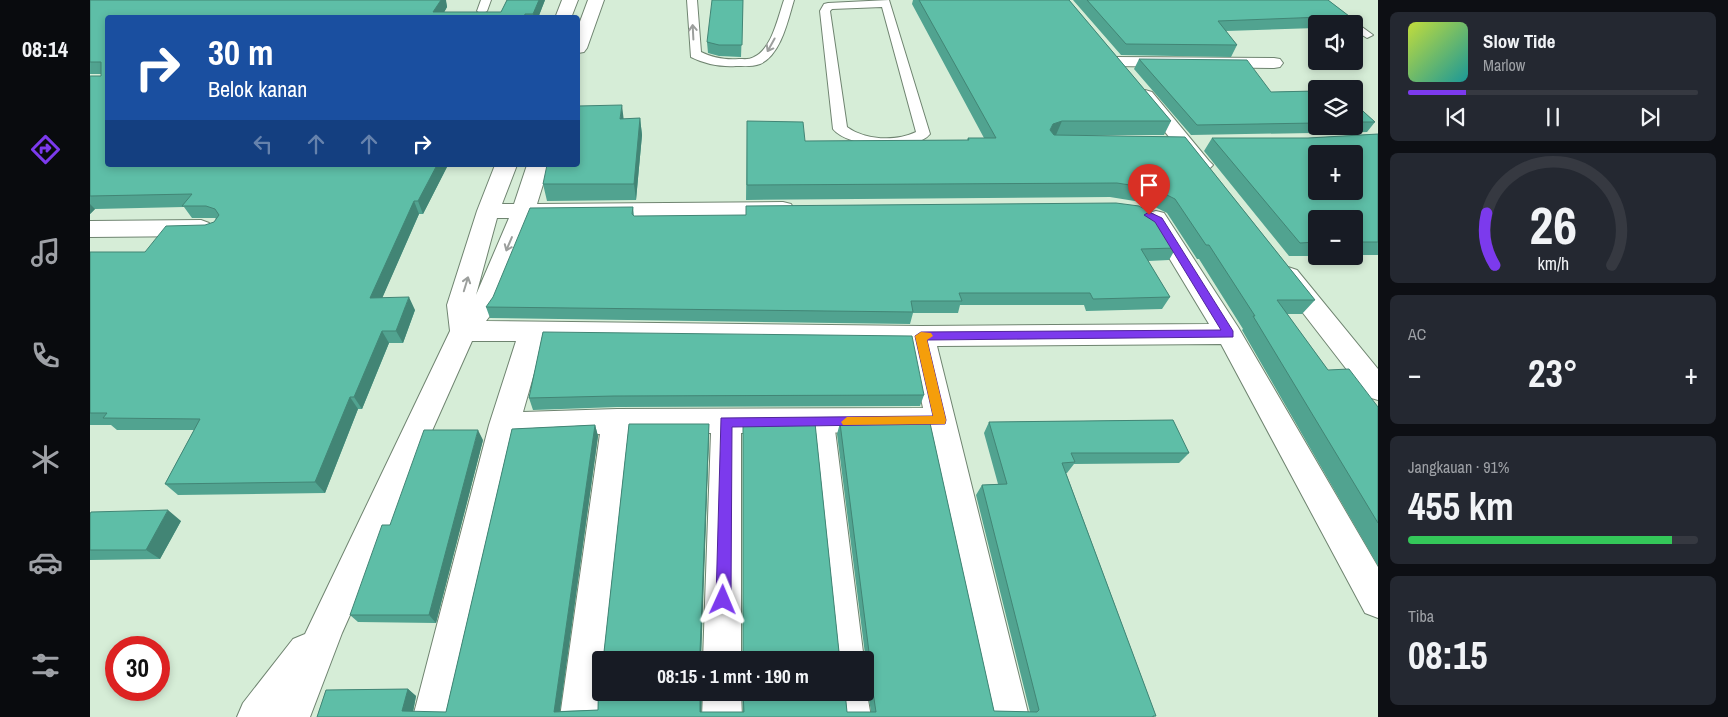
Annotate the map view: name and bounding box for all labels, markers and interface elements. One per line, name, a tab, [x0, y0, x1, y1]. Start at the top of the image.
map controls	[1308, 15, 1363, 265]
button: sound	[1308, 15, 1363, 70]
one-way arrow	[689, 24, 698, 40]
text: Slow Tide	[1483, 28, 1555, 54]
text: 30 m	[208, 29, 273, 76]
text: 08:14	[22, 34, 68, 64]
icon: right	[125, 35, 190, 100]
one-way arrow	[766, 37, 775, 52]
text: Marlow	[1483, 54, 1525, 76]
text: Belok kanan	[208, 74, 307, 104]
button: layers	[1308, 80, 1363, 135]
icon: previous	[1442, 103, 1470, 131]
icon: pause	[1539, 103, 1567, 131]
icon: next	[1636, 103, 1664, 131]
icon: left	[249, 130, 277, 158]
icon: ahead	[302, 130, 330, 158]
icon: ahead	[355, 130, 383, 158]
icon: right	[408, 130, 436, 158]
icon: directions	[28, 132, 63, 167]
button: +	[1308, 145, 1363, 200]
pin	[1128, 164, 1170, 215]
icon: arrive	[1135, 171, 1163, 199]
text: 26	[1529, 190, 1577, 260]
button: −	[1308, 210, 1363, 265]
icon: music	[28, 235, 63, 270]
one-way arrow	[504, 236, 514, 251]
text: km/h	[1537, 252, 1569, 276]
one-way arrow	[462, 276, 472, 292]
text: AC	[1408, 323, 1426, 345]
icon: phone	[28, 338, 63, 373]
text: 23°	[1528, 348, 1578, 399]
text: −	[1408, 355, 1421, 393]
text: +	[1685, 355, 1698, 393]
icon: climate	[28, 442, 63, 477]
text: Jangkauan · 91%	[1408, 456, 1509, 478]
text: 455 km	[1408, 481, 1514, 532]
icon: car	[28, 545, 63, 580]
position arrow	[696, 573, 748, 625]
text: Tiba	[1408, 605, 1434, 627]
text: 08:15	[1408, 630, 1488, 681]
speed limit sign: 30	[105, 636, 170, 701]
icon: filters	[28, 648, 63, 683]
text: 08:15 · 1 mnt · 190 m	[657, 663, 809, 689]

